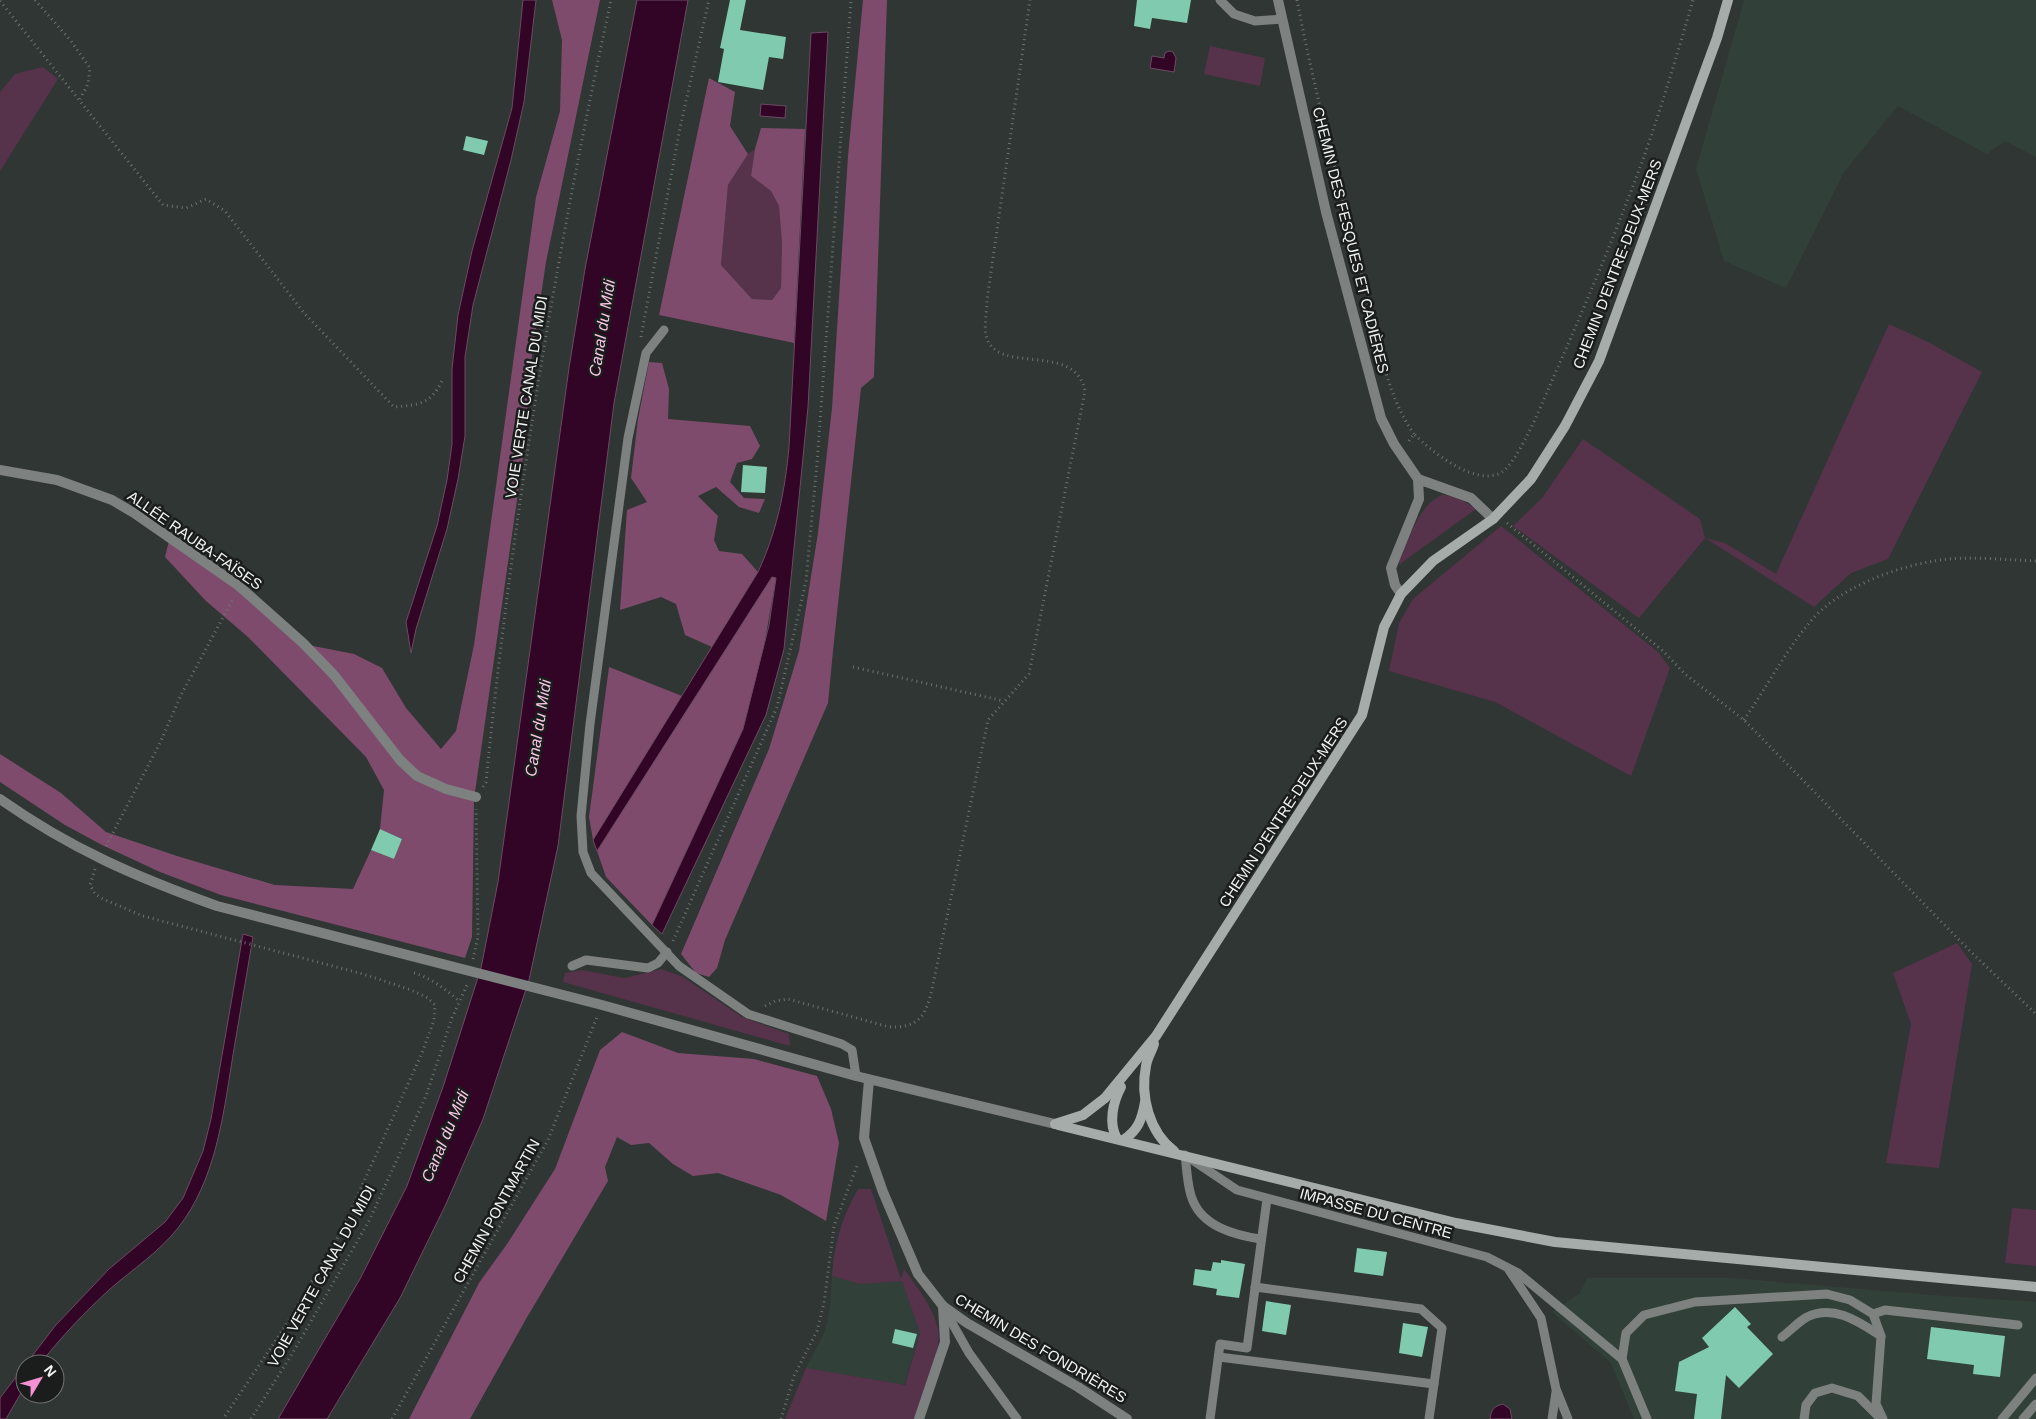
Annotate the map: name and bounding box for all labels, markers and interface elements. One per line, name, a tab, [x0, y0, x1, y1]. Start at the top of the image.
street label: CHEMIN DES FESQUES ET CADIÈRES	[1310, 105, 1392, 375]
street label: CHEMIN D'ENTRE-DEUX-MERS	[1569, 157, 1665, 371]
water label: Canal du Midi	[586, 278, 618, 378]
street label: VOIE VERTE CANAL DU MIDI	[502, 294, 550, 500]
street label: ALLÉE RAUBA-FAÏSES	[125, 487, 265, 593]
water label: Canal du Midi	[522, 678, 554, 778]
street label: CHEMIN D'ENTRE-DEUX-MERS	[1215, 714, 1351, 910]
water label: Canal du Midi	[418, 1087, 472, 1184]
street label: CHEMIN PONTMARTIN	[449, 1136, 543, 1286]
street label: VOIE VERTE CANAL DU MIDI	[264, 1182, 378, 1370]
street label: IMPASSE DU CENTRE	[1298, 1184, 1454, 1242]
street label: CHEMIN DES FONDRIÈRES	[952, 1290, 1130, 1406]
north arrow	[15, 1354, 65, 1404]
text: N	[41, 1362, 60, 1380]

